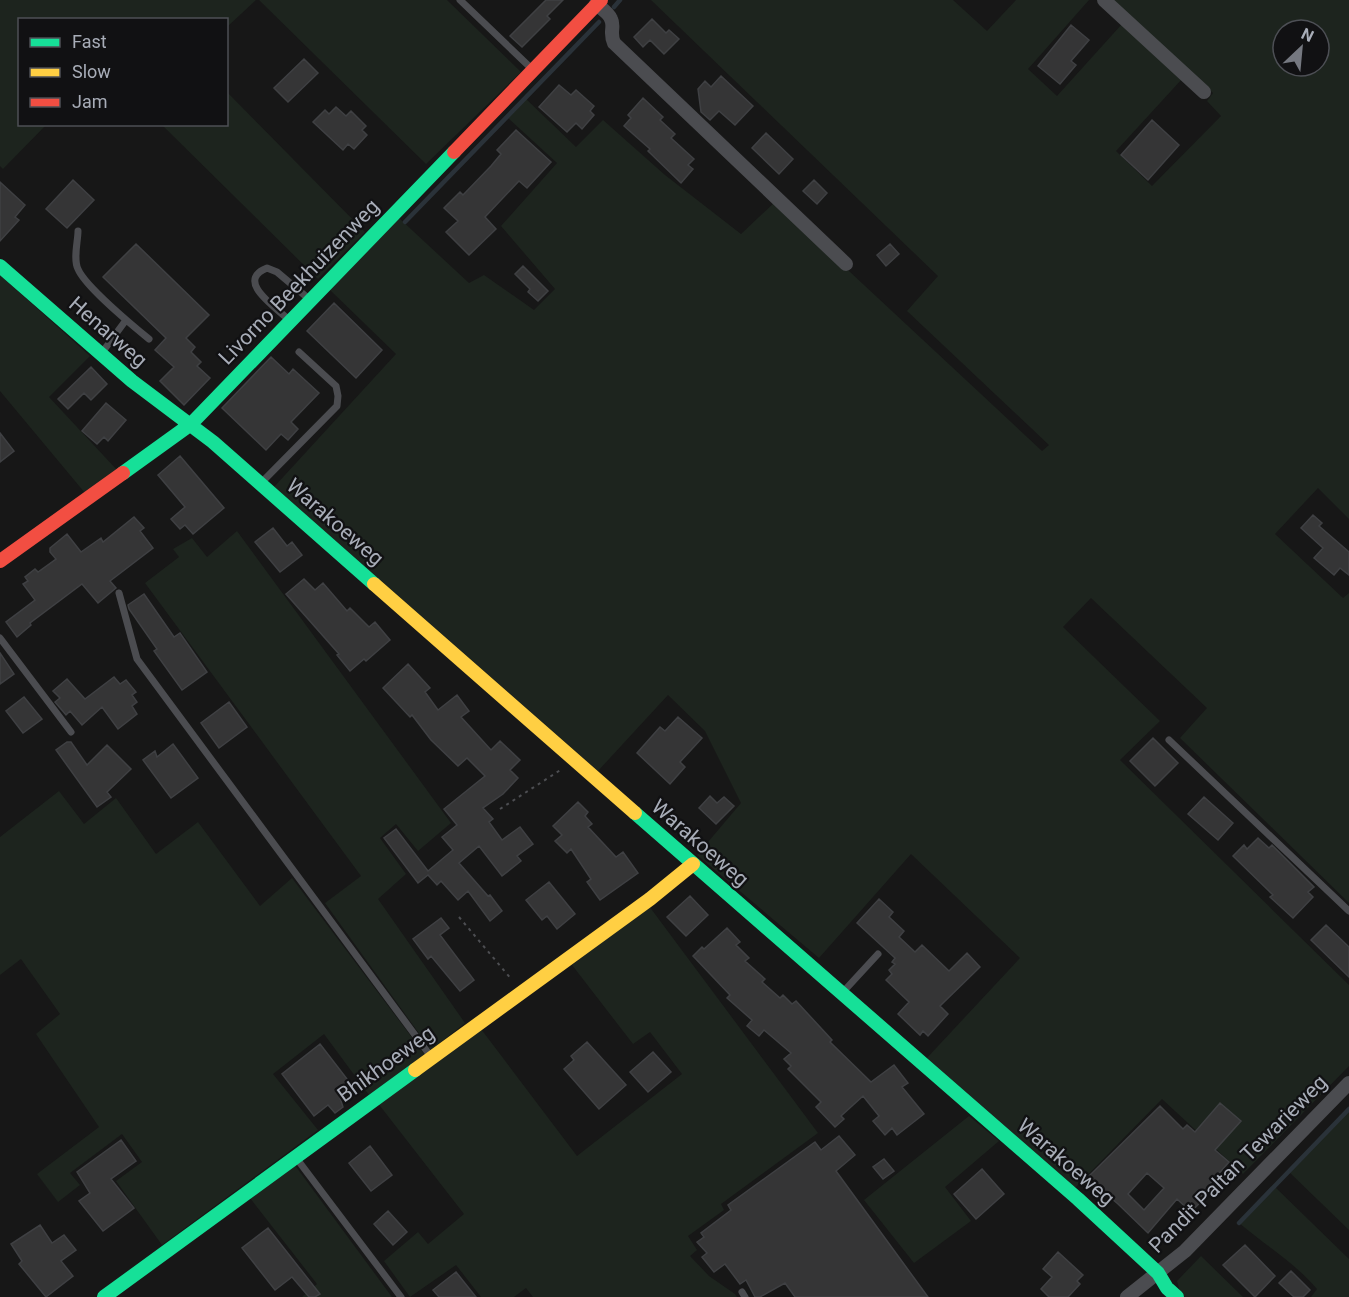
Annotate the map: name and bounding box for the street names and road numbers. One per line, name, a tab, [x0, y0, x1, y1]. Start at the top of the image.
street label: Livorno Beekhuizenweg	[214, 194, 384, 370]
street label: Henarweg	[64, 292, 152, 372]
street label: Warakoeweg	[282, 473, 388, 571]
street label: Warakoeweg	[647, 794, 753, 892]
street label: Bhikhoeweg	[333, 1021, 439, 1107]
street label: Pandit Paltan Tewarieweg	[1144, 1070, 1332, 1258]
street label: Warakoeweg	[1013, 1113, 1119, 1211]

